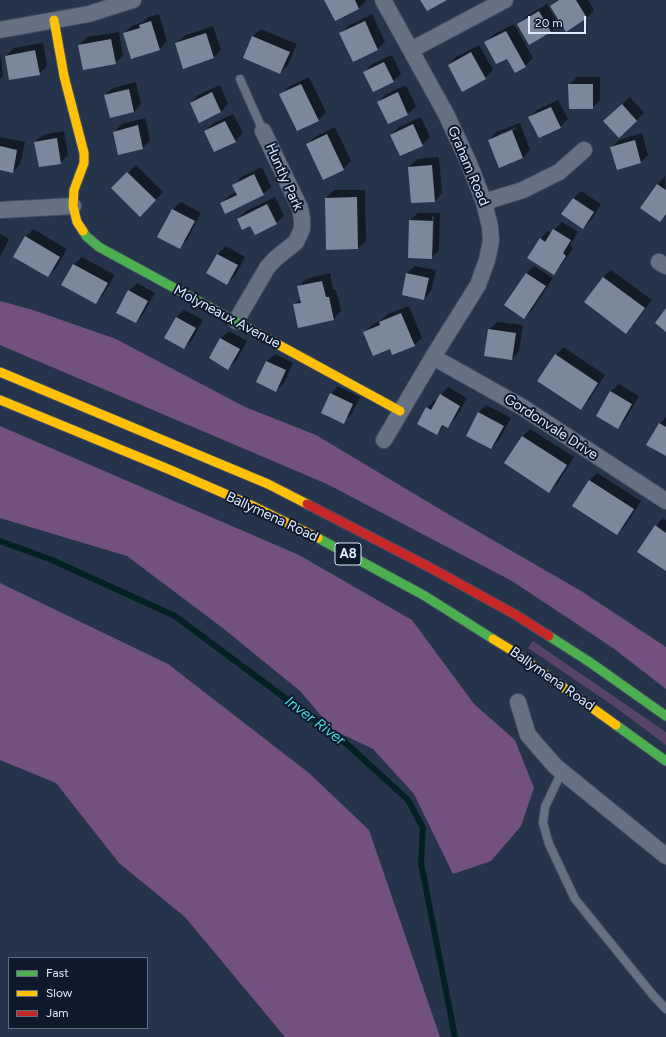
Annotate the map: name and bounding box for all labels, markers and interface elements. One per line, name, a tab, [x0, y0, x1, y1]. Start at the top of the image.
scale bar	[530, 8, 588, 34]
text: 20 m	[535, 16, 563, 30]
street label: Graham Road	[444, 124, 492, 208]
street label: Huntly Park	[262, 141, 306, 213]
street label: Molyneaux Avenue	[171, 282, 283, 352]
street label: Gordonvale Drive	[501, 390, 601, 464]
street label: Ballymena Road	[223, 488, 321, 546]
road number: A8	[335, 543, 361, 565]
street label: Ballymena Road	[506, 644, 598, 714]
water label: Inver River	[281, 693, 349, 749]
legend	[8, 957, 148, 1029]
text: Fast	[46, 966, 69, 980]
text: Slow	[46, 986, 72, 1000]
text: Jam	[46, 1006, 69, 1020]

